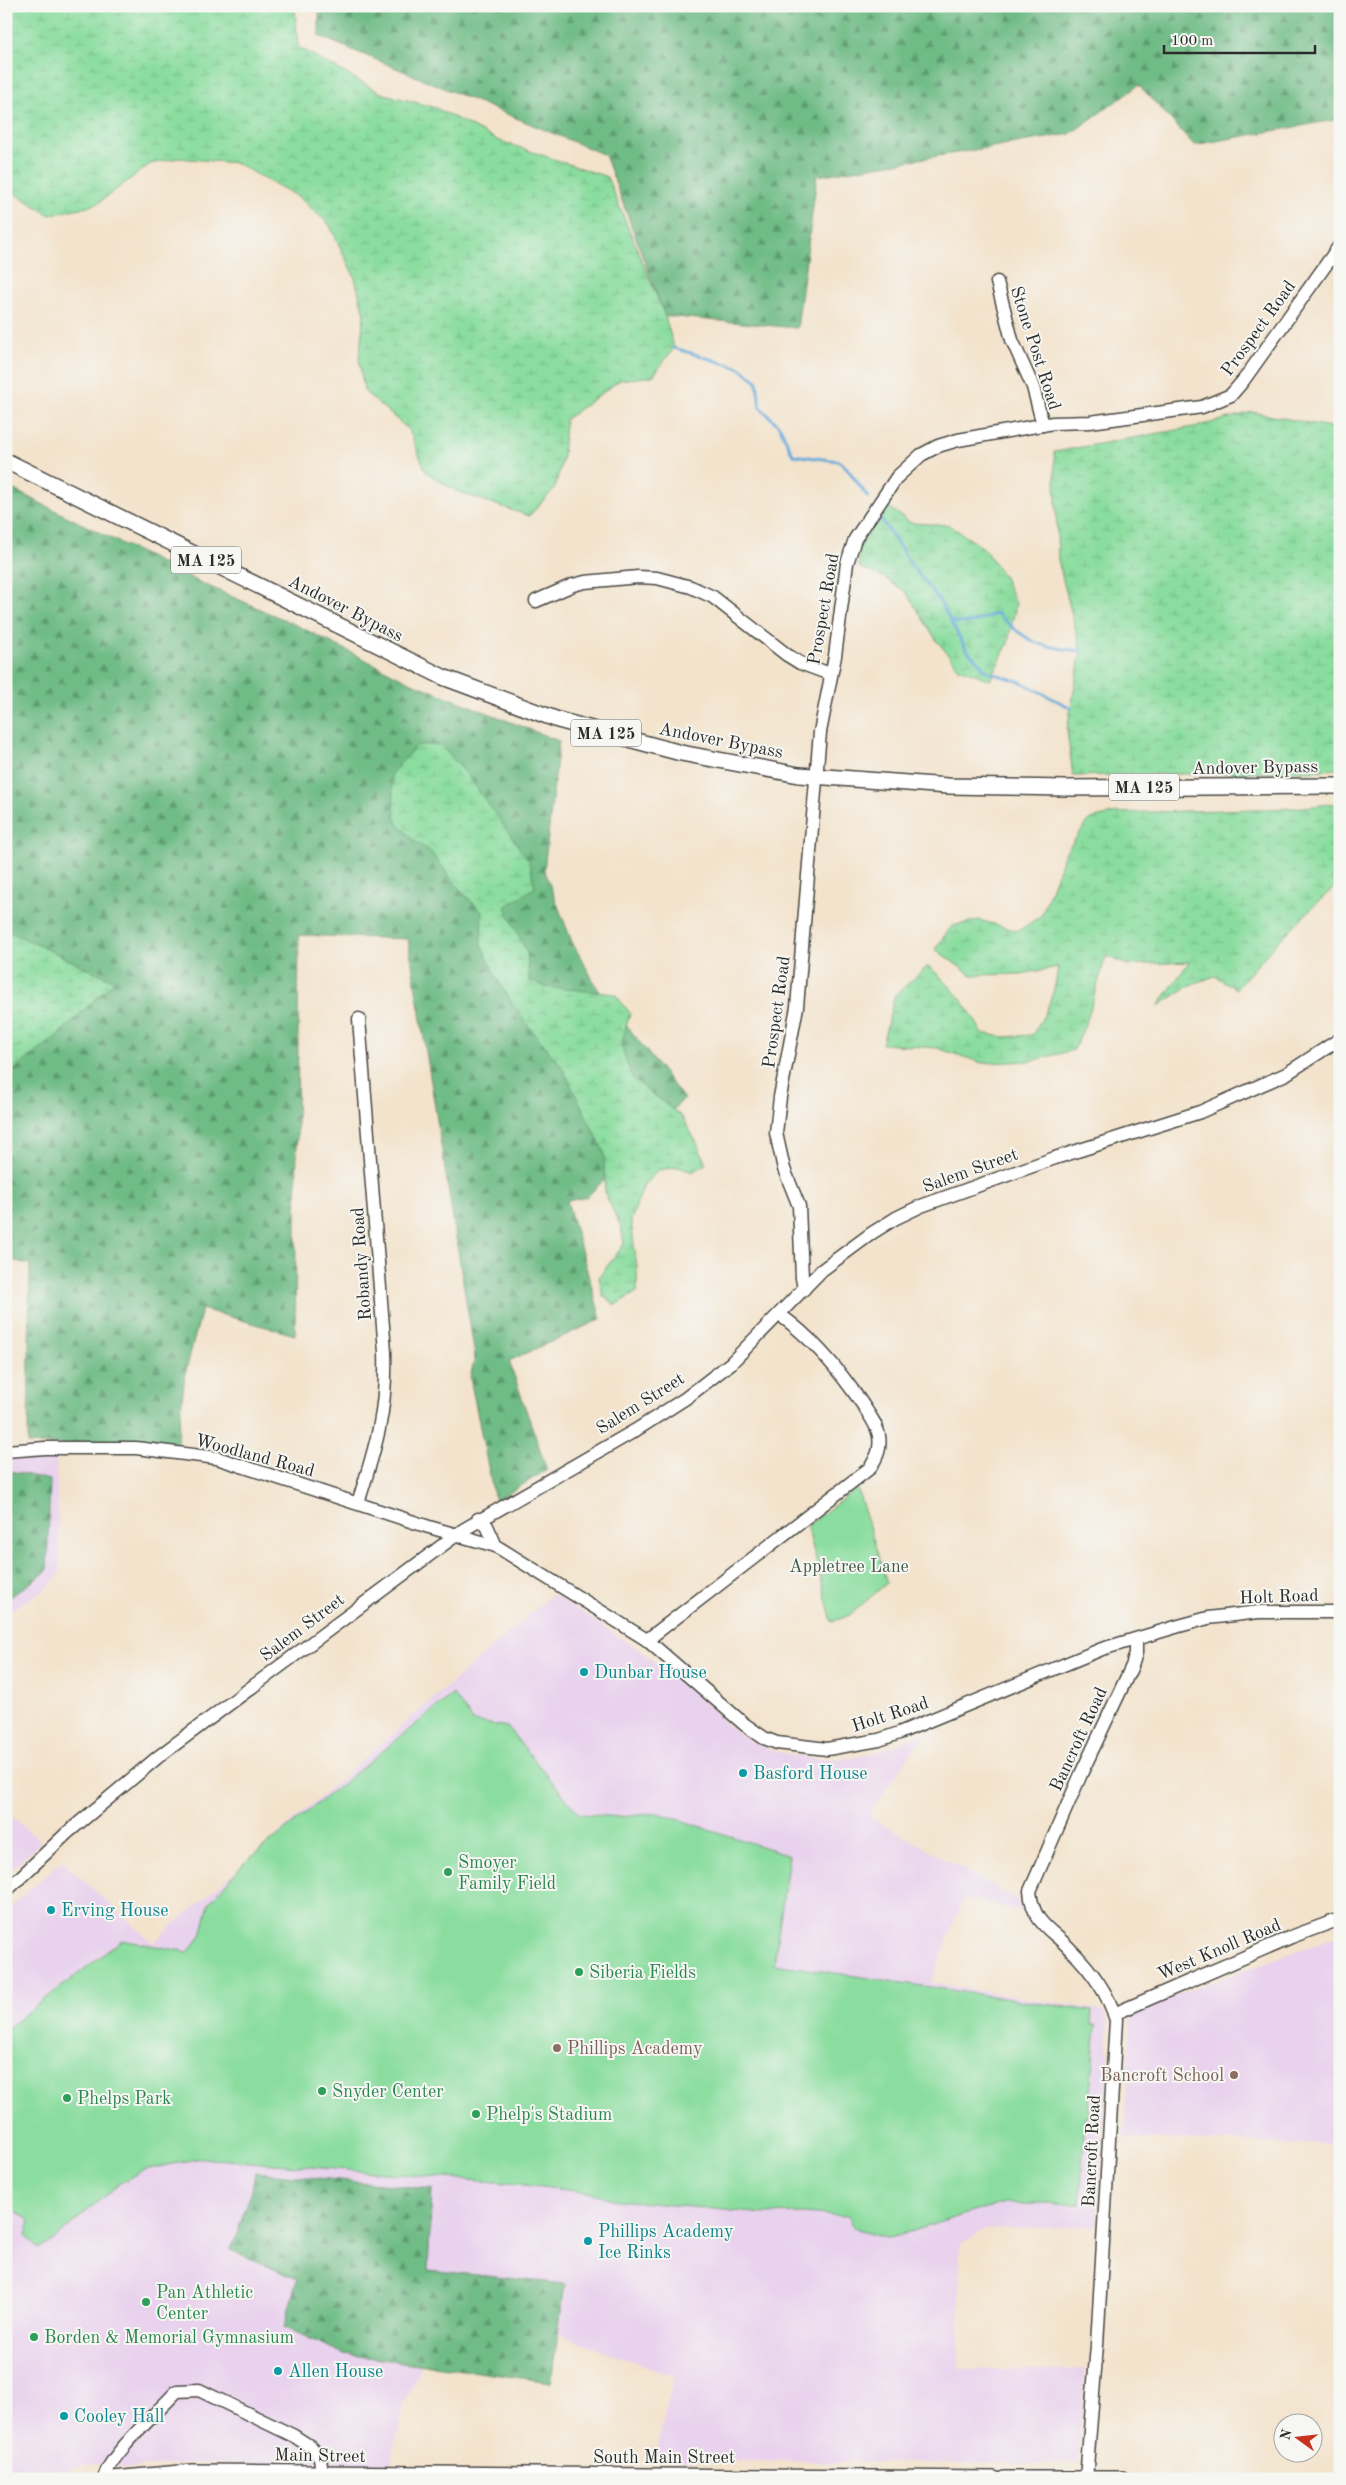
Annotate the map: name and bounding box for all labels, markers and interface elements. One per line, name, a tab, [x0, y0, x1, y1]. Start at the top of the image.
scale bar	[1164, 22, 1315, 54]
text: 100 m	[1171, 34, 1213, 49]
street label: Prospect Road	[1218, 277, 1299, 380]
street label: Stone Post Road	[1007, 284, 1064, 412]
road number: MA 125	[171, 546, 241, 574]
street label: Prospect Road	[805, 552, 843, 667]
street label: Andover Bypass	[285, 572, 406, 646]
road number: MA 125	[571, 720, 641, 746]
street label: Andover Bypass	[657, 720, 785, 762]
street label: Andover Bypass	[1192, 758, 1318, 778]
road number: MA 125	[1109, 774, 1179, 800]
street label: Prospect Road	[760, 955, 794, 1069]
street label: Salem Street	[920, 1145, 1021, 1197]
street label: Robandy Road	[349, 1207, 375, 1321]
street label: Salem Street	[593, 1370, 688, 1438]
street label: Woodland Road	[193, 1431, 316, 1481]
park label: Appletree Lane	[789, 1558, 909, 1576]
street label: Holt Road	[1239, 1587, 1319, 1607]
street label: Salem Street	[257, 1590, 348, 1665]
place label: Dunbar House	[594, 1664, 707, 1682]
marker: Dunbar House	[578, 1666, 590, 1678]
street label: Bancroft Road	[1047, 1685, 1111, 1794]
street label: Holt Road	[850, 1694, 931, 1736]
place label: Basford House	[753, 1765, 868, 1783]
marker: Basford House	[737, 1767, 749, 1779]
place label: Smoyer Family Field	[458, 1854, 556, 1893]
marker: Smoyer Family Field	[442, 1866, 454, 1878]
place label: Erving House	[61, 1902, 169, 1920]
marker: Erving House	[45, 1904, 57, 1916]
street label: West Knoll Road	[1155, 1916, 1284, 1984]
place label: Siberia Fields	[589, 1964, 696, 1982]
marker: Siberia Fields	[573, 1966, 585, 1978]
place label: Phillips Academy	[567, 2040, 703, 2058]
marker: Phillips Academy	[551, 2042, 563, 2054]
place label: Bancroft School	[1100, 2067, 1224, 2085]
marker: Bancroft School	[1228, 2069, 1240, 2081]
place label: Snyder Center	[332, 2083, 444, 2101]
marker: Snyder Center	[316, 2085, 328, 2097]
place label: Phelps Park	[77, 2090, 171, 2108]
marker: Phelps Park	[61, 2092, 73, 2104]
street label: Bancroft Road	[1080, 2094, 1104, 2208]
place label: Phelp's Stadium	[486, 2106, 612, 2124]
marker: Phelp's Stadium	[470, 2108, 482, 2120]
place label: Phillips Academy Ice Rinks	[598, 2223, 734, 2262]
marker: Phillips Academy Ice Rinks	[582, 2235, 594, 2247]
place label: Pan Athletic Center	[156, 2284, 253, 2323]
marker: Pan Athletic Center	[140, 2296, 152, 2308]
place label: Borden & Memorial Gymnasium	[44, 2329, 294, 2347]
marker: Borden & Memorial Gymnasium	[28, 2331, 40, 2343]
place label: Allen House	[288, 2363, 383, 2381]
marker: Allen House	[272, 2365, 284, 2377]
place label: Cooley Hall	[74, 2408, 165, 2426]
marker: Cooley Hall	[58, 2410, 70, 2422]
north arrow	[1274, 2412, 1324, 2462]
text: N	[1278, 2428, 1295, 2442]
street label: Main Street	[274, 2446, 366, 2466]
street label: South Main Street	[593, 2449, 735, 2467]

